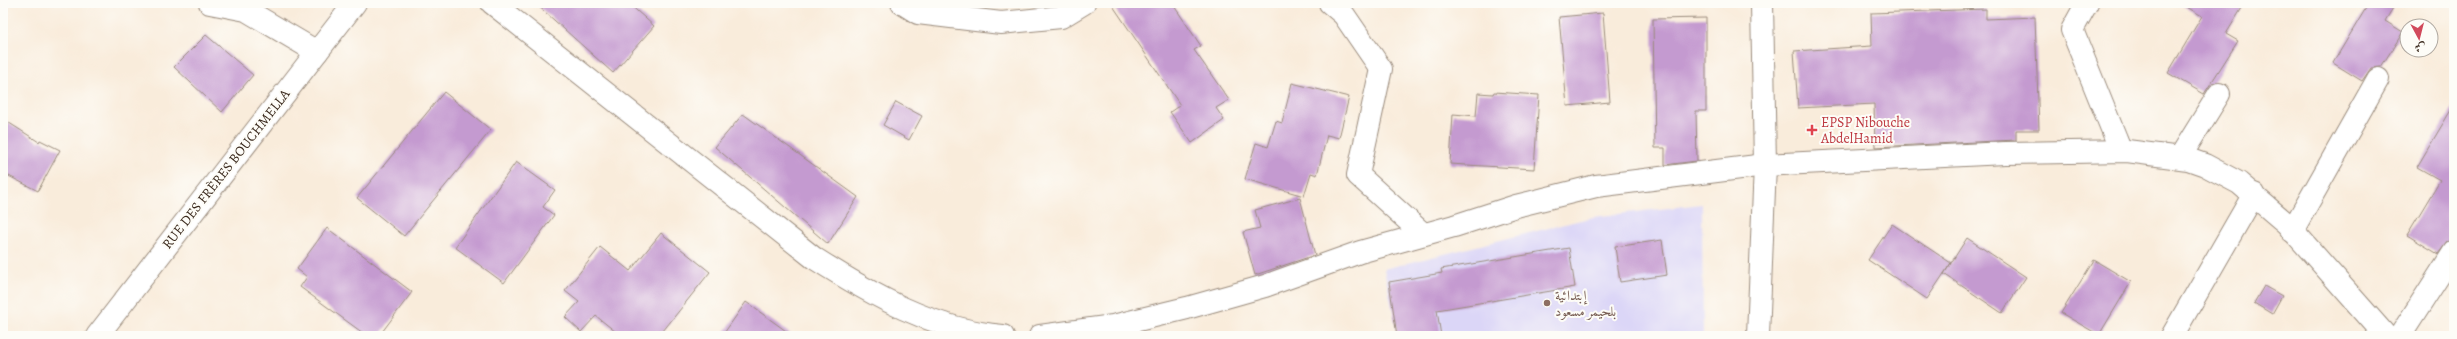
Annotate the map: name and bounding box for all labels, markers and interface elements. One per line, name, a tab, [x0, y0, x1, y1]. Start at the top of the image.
north arrow	[2399, 18, 2439, 58]
text: ش	[2414, 39, 2426, 56]
street label: RUE DES FRÈRES BOUCHMELLA	[158, 85, 295, 253]
place label: EPSP Nibouche AbdelHamid	[1820, 113, 1910, 148]
marker: EPSP Nibouche AbdelHamid	[1806, 124, 1818, 136]
place label: إبتدائية بلحيمر مسعود	[1555, 286, 1616, 321]
marker: إبتدائية بلحيمر مسعود	[1542, 298, 1552, 308]

